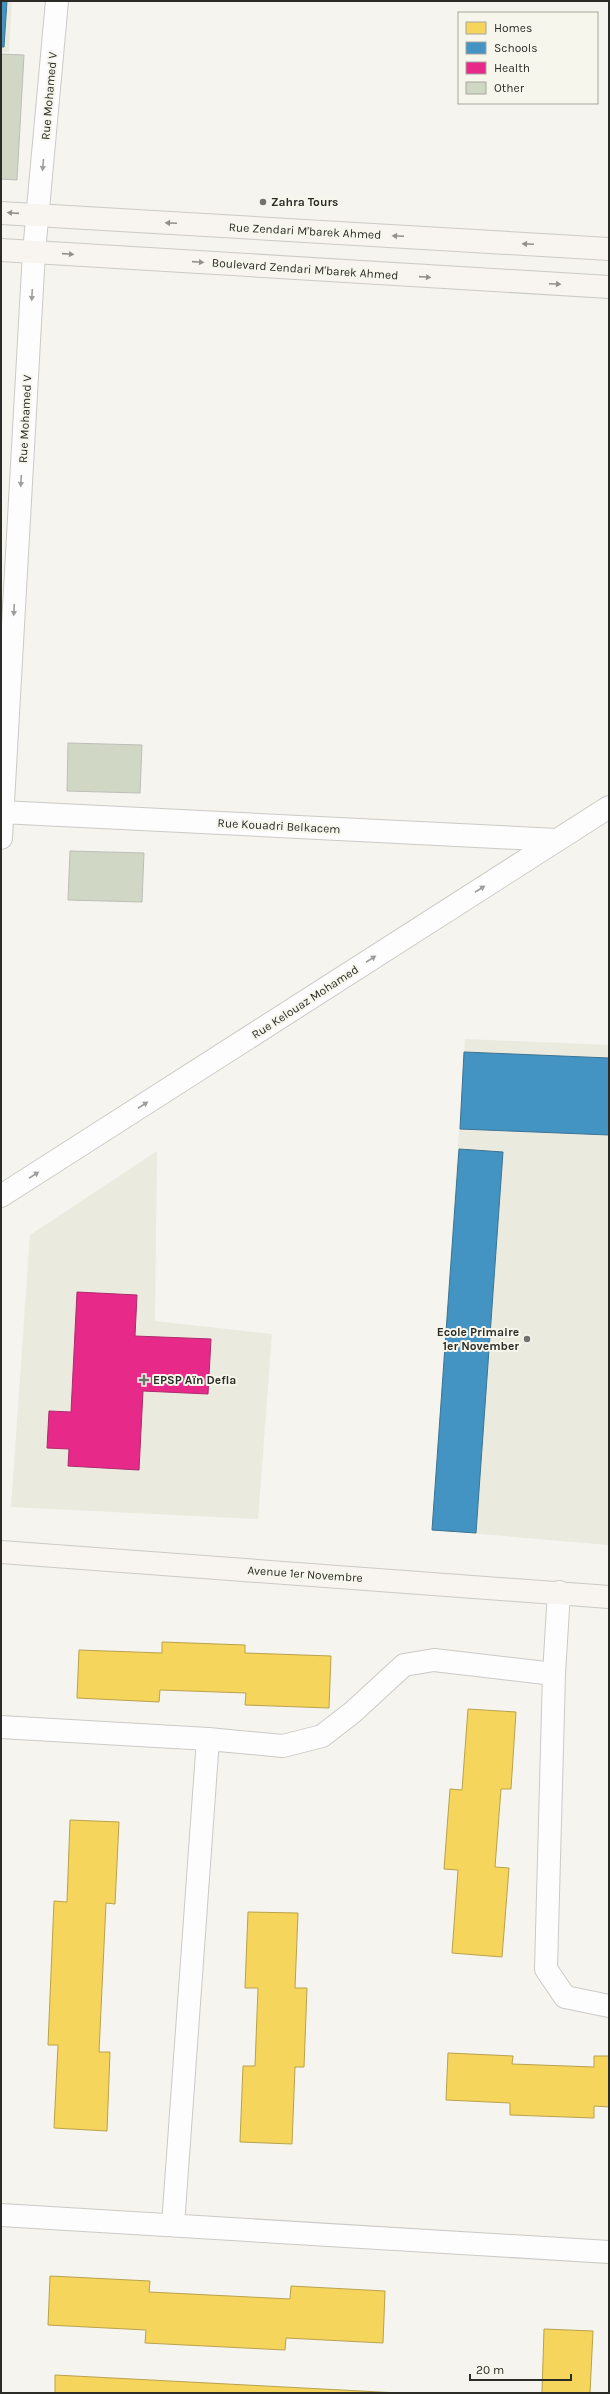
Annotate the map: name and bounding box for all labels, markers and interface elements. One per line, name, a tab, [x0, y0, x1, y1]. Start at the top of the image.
legend	[458, 12, 598, 104]
text: Homes	[494, 21, 532, 35]
text: Schools	[494, 41, 537, 55]
street label: Rue Mohamed V	[38, 51, 60, 141]
text: Health	[494, 61, 530, 75]
text: Other	[494, 81, 525, 95]
one-way arrow	[39, 159, 46, 171]
place label: Zahra Tours	[271, 195, 338, 209]
marker: Zahra Tours	[258, 197, 268, 207]
one-way arrow	[7, 210, 19, 217]
one-way arrow	[164, 220, 177, 226]
street label: Rue Zendari M'barek Ahmed	[228, 220, 382, 242]
one-way arrow	[392, 233, 404, 240]
one-way arrow	[522, 241, 534, 248]
one-way arrow	[62, 251, 74, 258]
street label: Boulevard Zendari M'barek Ahmed	[211, 255, 399, 283]
one-way arrow	[192, 259, 204, 266]
one-way arrow	[419, 273, 431, 280]
one-way arrow	[549, 281, 561, 288]
one-way arrow	[28, 289, 35, 301]
street label: Rue Mohamed V	[16, 374, 34, 463]
one-way arrow	[18, 475, 25, 487]
one-way arrow	[11, 604, 17, 617]
street label: Rue Kouadri Belkacem	[217, 816, 341, 836]
one-way arrow	[475, 885, 485, 893]
one-way arrow	[365, 956, 377, 963]
street label: Rue Kelouaz Mohamed	[249, 962, 361, 1042]
one-way arrow	[138, 1101, 148, 1109]
one-way arrow	[29, 1171, 39, 1179]
place label: Ecole Primaire 1er November	[437, 1325, 519, 1353]
marker: Ecole Primaire 1er November	[522, 1334, 532, 1344]
place label: EPSP Aïn Defla	[153, 1373, 236, 1387]
marker: EPSP Aïn Defla	[138, 1374, 150, 1386]
street label: Avenue 1er Novembre	[247, 1563, 363, 1585]
scale bar	[470, 2356, 571, 2382]
text: 20 m	[476, 2363, 504, 2377]

